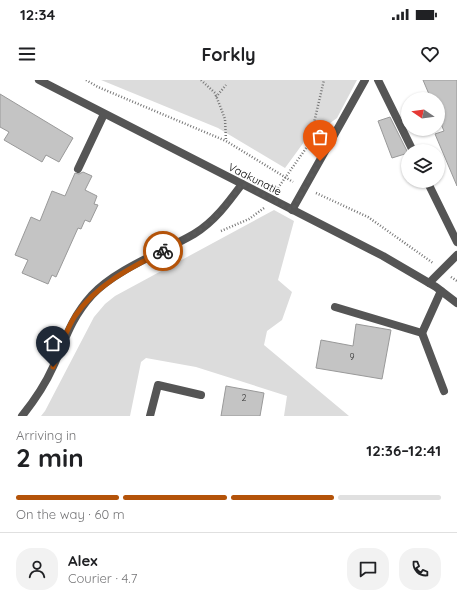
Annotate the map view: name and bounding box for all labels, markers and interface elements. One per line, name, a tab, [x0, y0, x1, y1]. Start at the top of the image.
text: 12:34	[20, 5, 55, 24]
icon: menu	[16, 43, 38, 65]
text: Forkly	[201, 43, 256, 66]
icon: heart	[419, 43, 441, 65]
north arrow	[401, 92, 445, 136]
map controls	[401, 92, 445, 188]
pin	[303, 120, 337, 161]
icon: bag	[309, 126, 331, 148]
button: layers	[401, 144, 445, 188]
street label: Vaakunatie	[226, 160, 284, 198]
courier	[143, 231, 183, 271]
icon: bike	[152, 240, 174, 262]
pin	[36, 326, 70, 367]
icon: home	[42, 332, 64, 354]
house number: 9	[349, 351, 355, 362]
house number: 2	[242, 392, 247, 403]
text: Arriving in	[16, 427, 76, 443]
text: 2 min	[16, 441, 84, 474]
text: 12:36–12:41	[366, 441, 441, 460]
text: On the way · 60 m	[16, 506, 125, 522]
button: person	[16, 548, 58, 590]
button: chat	[347, 548, 389, 590]
button: phone	[399, 548, 441, 590]
text: Alex	[68, 551, 98, 570]
text: Courier · 4.7	[68, 570, 137, 586]

